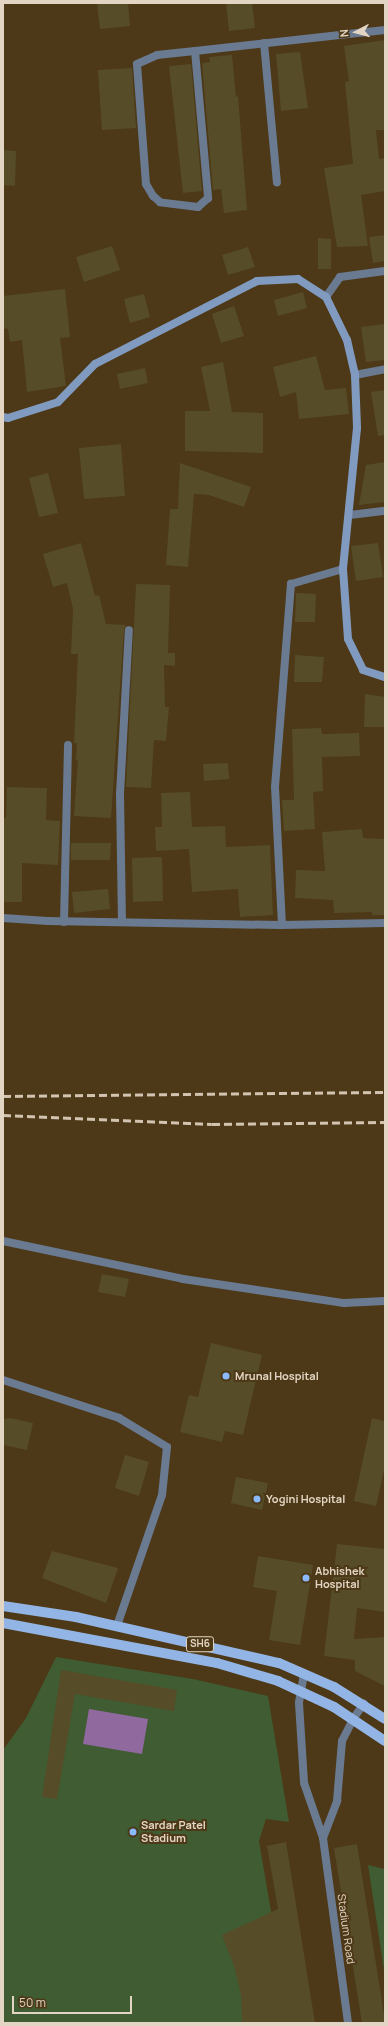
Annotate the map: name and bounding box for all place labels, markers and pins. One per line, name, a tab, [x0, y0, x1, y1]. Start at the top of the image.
place label: Mrunal Hospital	[235, 1369, 319, 1383]
marker: Mrunal Hospital	[220, 1370, 232, 1382]
place label: Yogini Hospital	[266, 1492, 345, 1506]
marker: Yogini Hospital	[251, 1493, 263, 1505]
place label: Abhishek Hospital	[315, 1565, 364, 1591]
marker: Abhishek Hospital	[300, 1572, 312, 1584]
place label: Sardar Patel Stadium	[141, 1819, 206, 1845]
marker: Sardar Patel Stadium	[128, 1827, 138, 1837]

